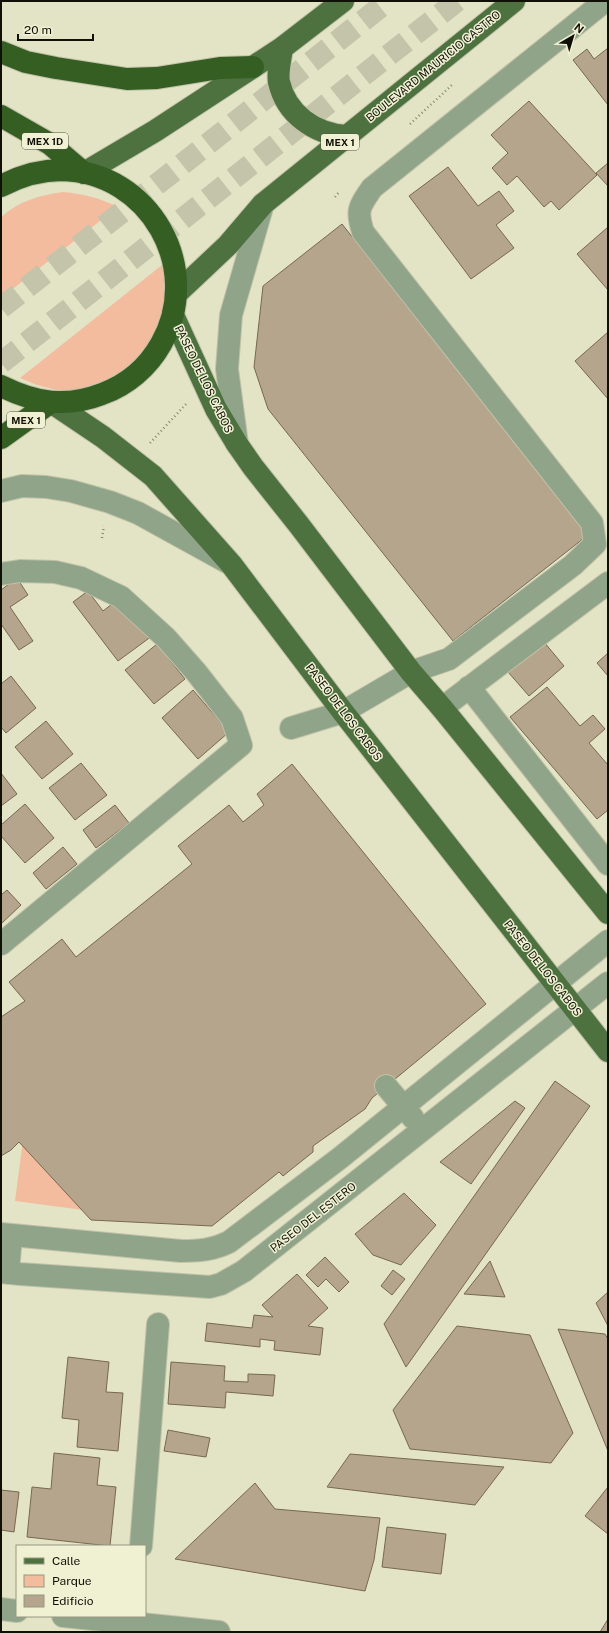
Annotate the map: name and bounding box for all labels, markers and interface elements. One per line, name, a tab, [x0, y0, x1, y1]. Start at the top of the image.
street label: BOULEVARD MAURICIO CASTRO	[364, 8, 502, 124]
scale bar	[18, 16, 93, 42]
north arrow	[553, 16, 593, 56]
text: N	[572, 21, 586, 35]
text: 20 m	[24, 23, 52, 37]
road number: MEX 1D	[22, 133, 68, 149]
road number: MEX 1	[321, 134, 359, 150]
street label: PASEO DE LOS CABOS	[173, 323, 235, 435]
road number: MEX 1	[7, 412, 45, 428]
street label: PASEO DE LOS CABOS	[304, 661, 384, 763]
street label: PASEO DE LOS CABOS	[502, 918, 584, 1018]
street label: PASEO DEL ESTERO	[268, 1180, 358, 1254]
legend	[16, 1545, 146, 1617]
text: Calle	[52, 1554, 81, 1568]
text: Parque	[52, 1574, 92, 1588]
text: Edificio	[52, 1594, 94, 1608]

